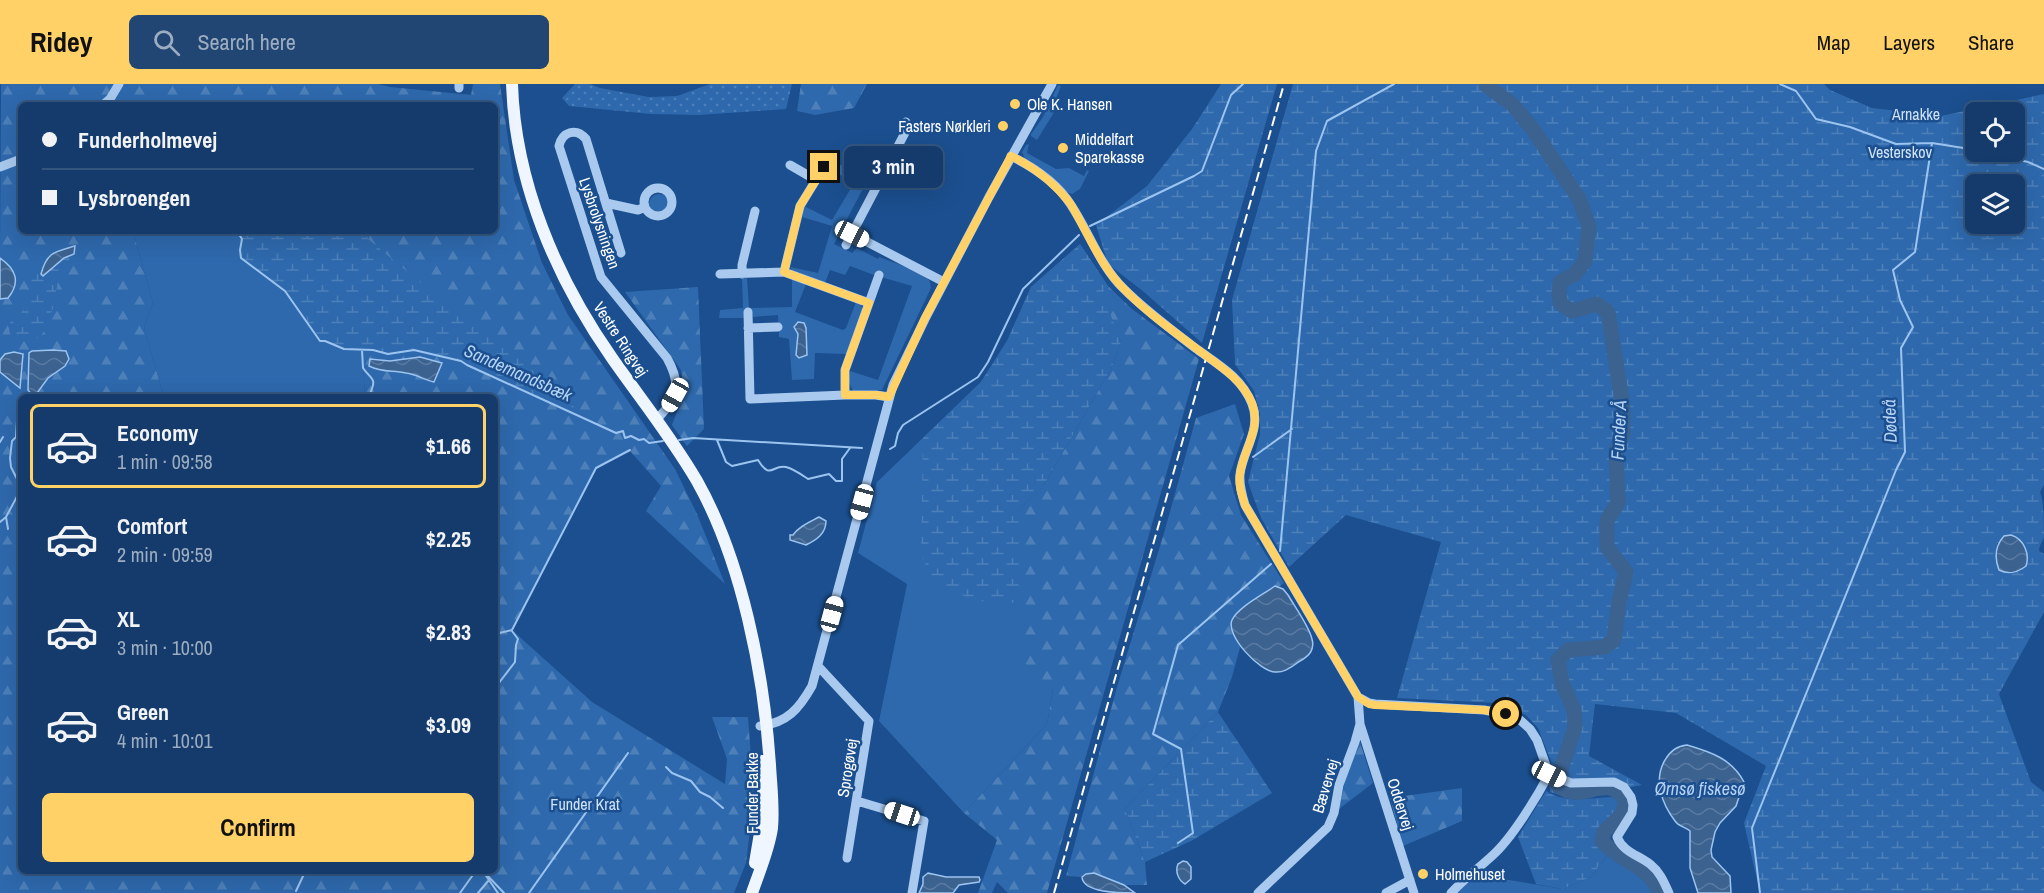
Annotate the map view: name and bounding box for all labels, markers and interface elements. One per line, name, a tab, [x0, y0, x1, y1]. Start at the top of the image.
search box	[129, 15, 549, 69]
text: Ridey	[30, 23, 93, 61]
icon: search	[150, 26, 183, 59]
text: Search here	[198, 27, 296, 57]
text: Map	[1817, 28, 1850, 57]
text: Layers	[1883, 28, 1935, 57]
text: Share	[1968, 28, 2014, 57]
place label: Ole K. Hansen	[1027, 93, 1112, 115]
marker: Ole K. Hansen	[1008, 97, 1022, 111]
map controls	[1965, 102, 2025, 234]
button: locate	[1965, 102, 2025, 162]
park label: Arnakke	[1891, 103, 1940, 125]
place label: Fasters Nørkleri	[898, 115, 991, 137]
marker: Fasters Nørkleri	[996, 119, 1010, 133]
text: Funderholmevej	[78, 125, 217, 155]
place label: Middelfart Sparekasse	[1075, 128, 1144, 168]
marker: Middelfart Sparekasse	[1056, 141, 1070, 155]
park label: Vesterskov	[1868, 141, 1933, 163]
callout: 3 min	[845, 146, 944, 188]
route end	[810, 153, 837, 180]
text: 3 min	[872, 153, 915, 180]
street label: Lysbrolysningen	[574, 174, 626, 272]
button: layers	[1965, 174, 2025, 234]
text: Lysbroengen	[78, 183, 191, 213]
car	[832, 218, 872, 250]
street label: Vestre Ringvej	[589, 297, 654, 381]
water label: Sandemandsbæk	[460, 338, 577, 408]
car	[658, 375, 692, 415]
water label: Funder Å	[1604, 399, 1633, 460]
water label: Dødeå	[1876, 399, 1903, 443]
text: Economy	[117, 418, 198, 448]
icon: car	[45, 419, 99, 473]
text: $1.66	[426, 431, 471, 461]
text: 1 min · 09:58	[117, 448, 213, 475]
car	[849, 482, 875, 522]
text: Comfort	[117, 511, 187, 541]
icon: car	[45, 512, 99, 566]
text: $2.25	[426, 524, 471, 554]
text: 2 min · 09:59	[117, 541, 213, 568]
car	[819, 594, 845, 634]
text: XL	[117, 604, 140, 634]
icon: car	[45, 605, 99, 659]
text: $2.83	[426, 617, 471, 647]
text: 3 min · 10:00	[117, 634, 213, 661]
text: Green	[117, 697, 169, 727]
icon: car	[45, 698, 99, 752]
route start	[1492, 700, 1519, 727]
text: $3.09	[426, 710, 471, 740]
text: 4 min · 10:01	[117, 727, 213, 754]
street label: Sprogøvej	[832, 737, 862, 799]
street label: Funder Bakke	[741, 752, 763, 834]
street label: Bævervej	[1306, 756, 1344, 816]
car	[1529, 758, 1569, 790]
street label: Oddervej	[1382, 775, 1420, 833]
water label: Ørnsø fiskesø	[1654, 776, 1746, 801]
button: Confirm	[42, 793, 474, 862]
park label: Funder Krat	[550, 793, 620, 815]
car	[882, 800, 922, 828]
place label: Holmehuset	[1435, 863, 1505, 885]
marker: Holmehuset	[1416, 867, 1430, 881]

